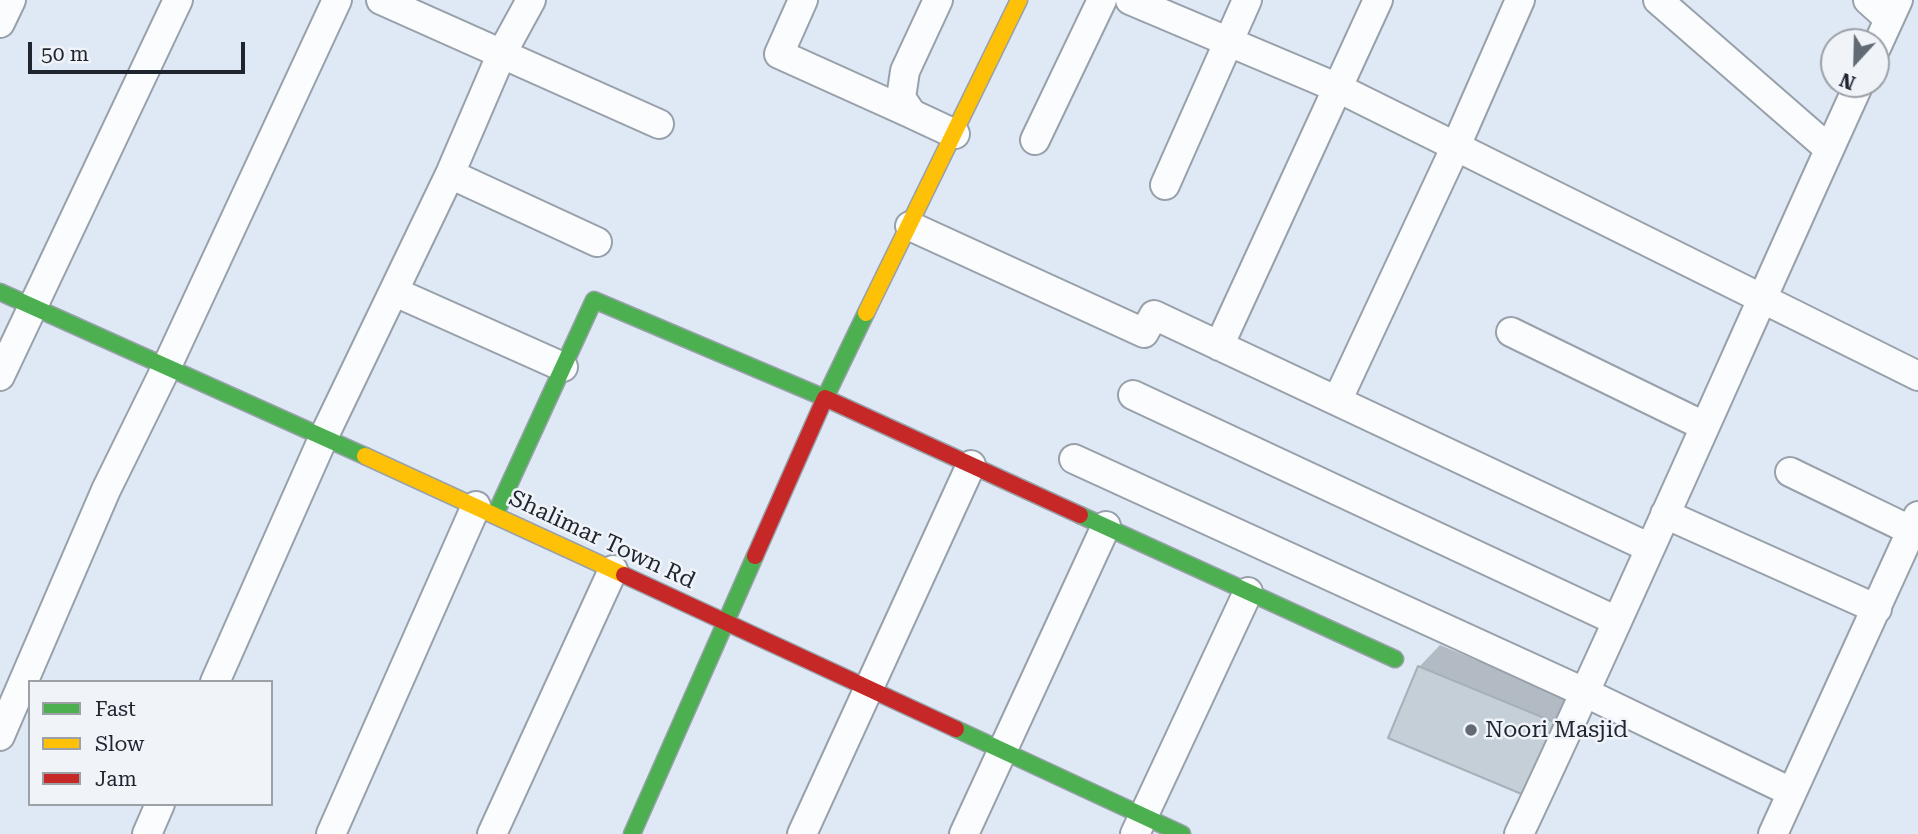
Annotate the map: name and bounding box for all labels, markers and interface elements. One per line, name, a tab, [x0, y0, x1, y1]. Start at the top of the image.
scale bar	[32, 28, 248, 72]
north arrow	[1820, 28, 1890, 98]
text: 50 m	[41, 42, 89, 66]
text: N	[1837, 68, 1859, 94]
street label: Shalimar Town Rd	[504, 485, 700, 595]
legend	[28, 680, 273, 806]
text: Fast	[95, 697, 136, 721]
place label: Noori Masjid	[1485, 716, 1628, 744]
marker: Noori Masjid	[1463, 722, 1479, 738]
text: Slow	[95, 732, 144, 756]
text: Jam	[95, 767, 137, 791]

